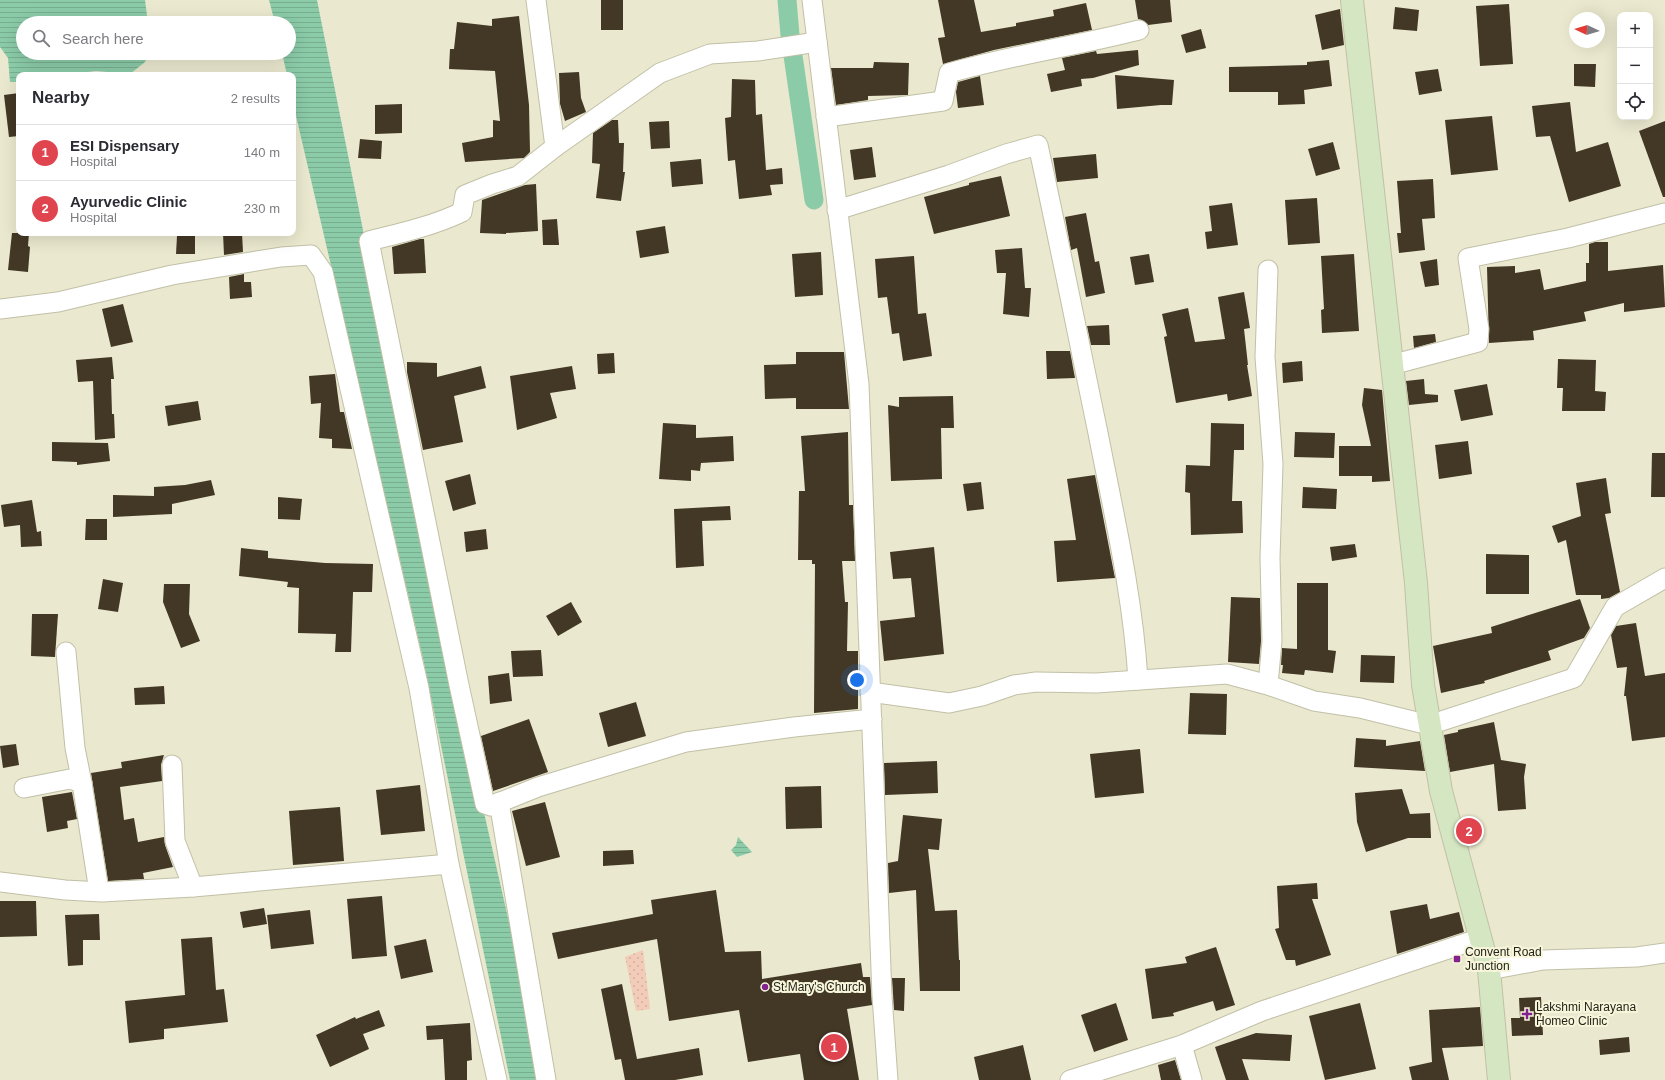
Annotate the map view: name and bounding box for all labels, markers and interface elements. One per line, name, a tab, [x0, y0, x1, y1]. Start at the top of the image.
north arrow	[1569, 12, 1605, 48]
map controls	[1617, 12, 1653, 120]
button: +	[1617, 12, 1653, 48]
search box	[16, 16, 296, 60]
icon: search	[30, 27, 52, 49]
text: Search here	[62, 30, 144, 47]
button: −	[1617, 48, 1653, 84]
button: locate	[1617, 84, 1653, 120]
text: Nearby	[32, 88, 90, 107]
text: 2 results	[231, 91, 280, 106]
text: ESI Dispensary	[70, 137, 179, 154]
text: 1	[41, 145, 49, 160]
text: 140 m	[244, 145, 280, 160]
text: Hospital	[70, 154, 117, 169]
text: Ayurvedic Clinic	[70, 193, 187, 210]
text: 2	[41, 201, 49, 216]
text: 230 m	[244, 201, 280, 216]
text: Hospital	[70, 210, 117, 225]
your location	[847, 670, 867, 690]
pin: 2	[1456, 816, 1482, 846]
place label: Convent Road Junction	[1465, 945, 1542, 973]
marker: Convent Road Junction	[1452, 954, 1462, 964]
place label: St.Mary's Church	[773, 980, 865, 994]
marker: St.Mary's Church	[760, 982, 770, 992]
place label: Lakshmi Narayana Homeo Clinic	[1536, 1000, 1636, 1028]
marker: Lakshmi Narayana Homeo Clinic	[1521, 1008, 1533, 1020]
pin: 1	[821, 1032, 847, 1062]

